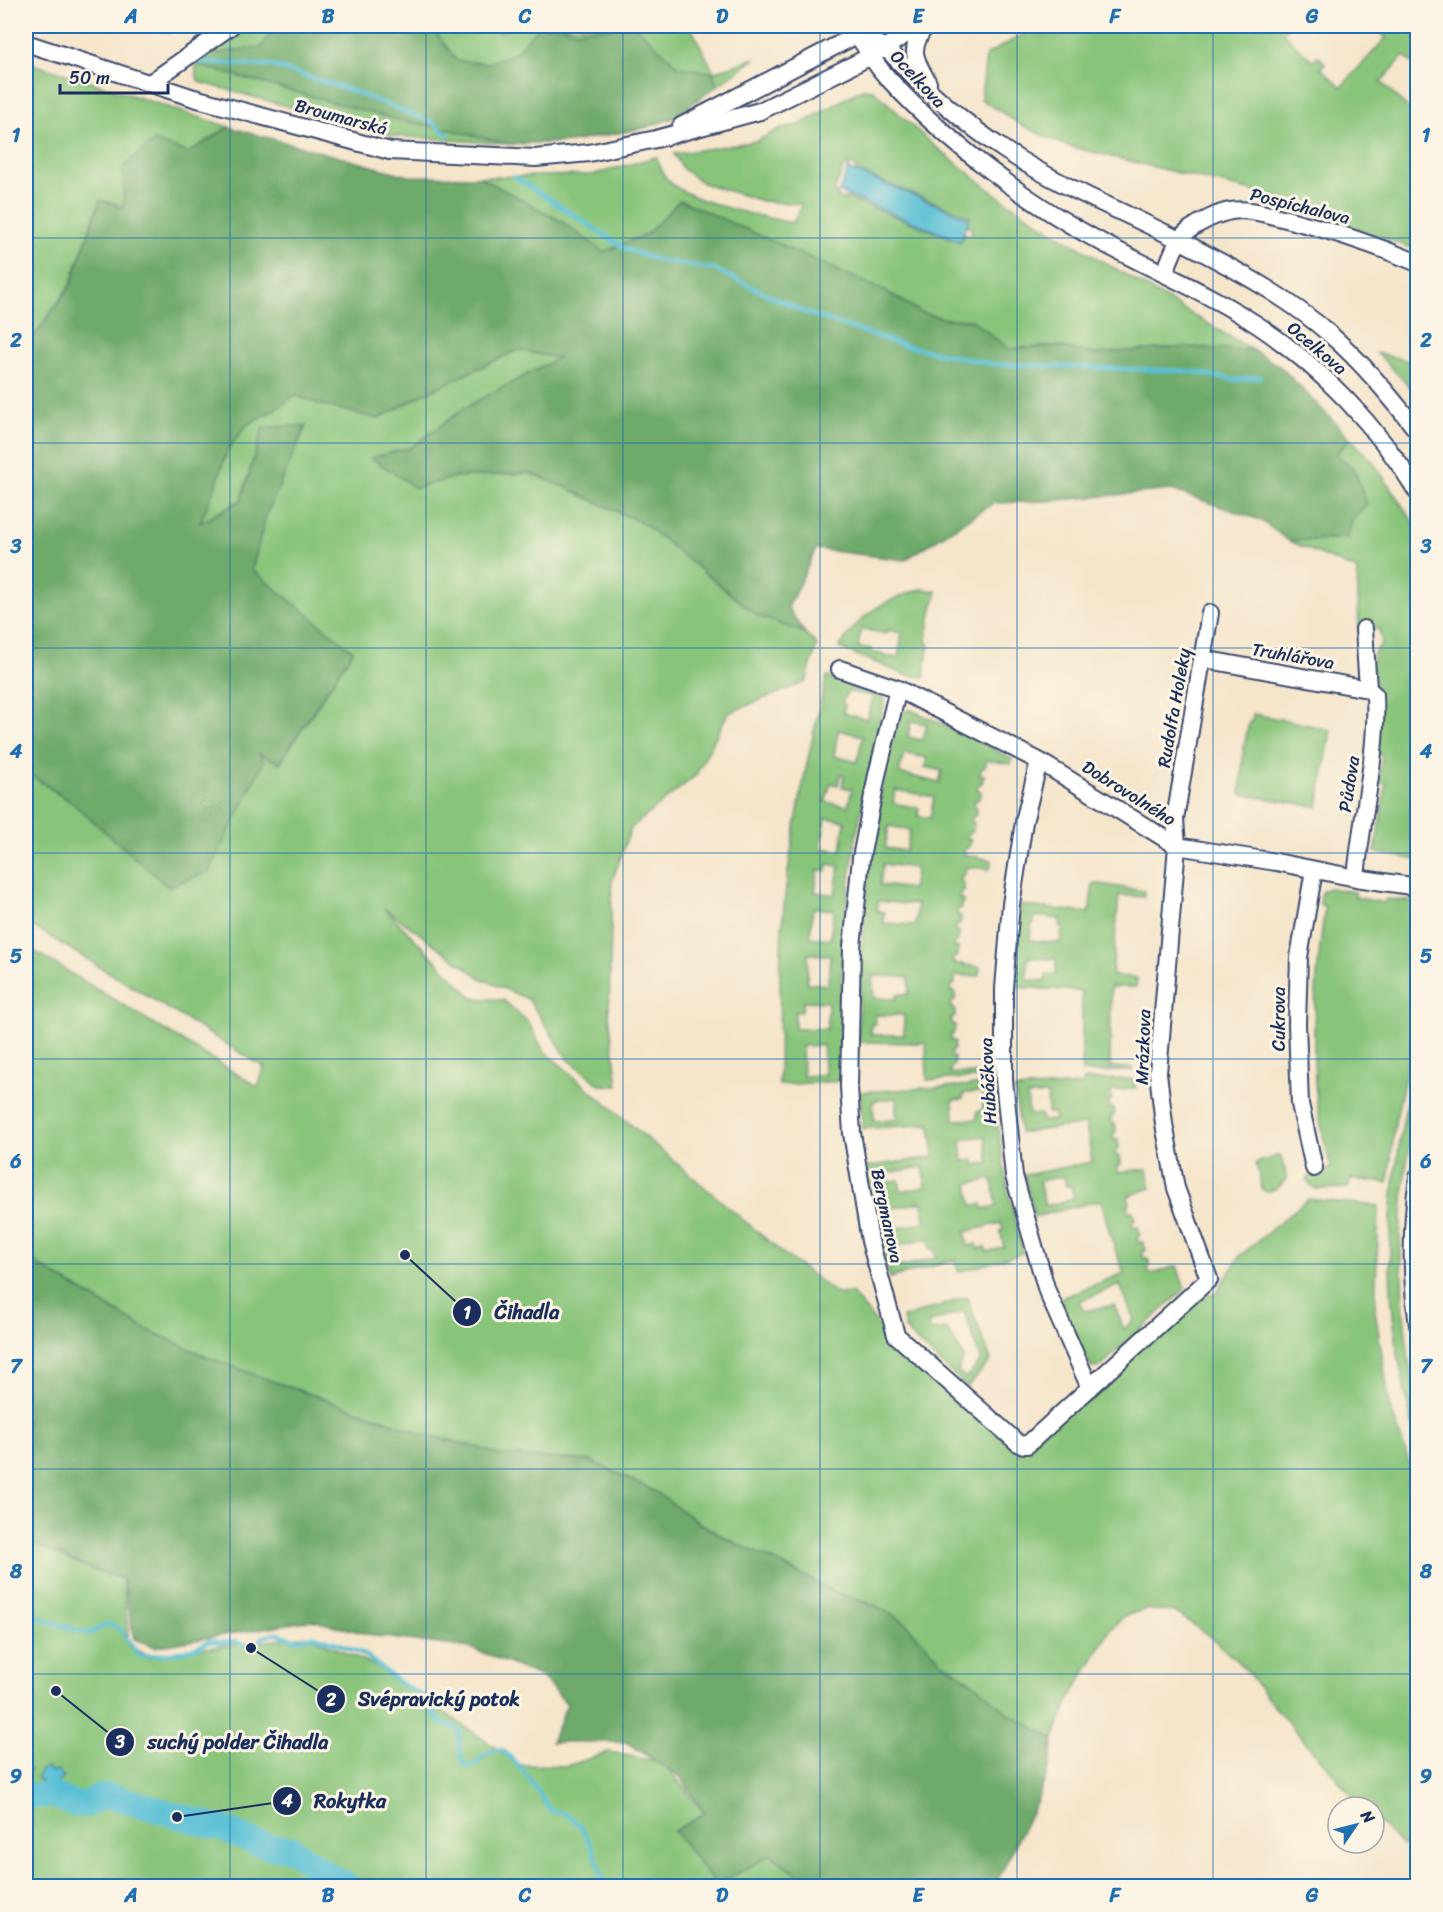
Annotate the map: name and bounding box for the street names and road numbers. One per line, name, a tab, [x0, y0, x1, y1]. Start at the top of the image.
street label: Ocelkova	[882, 42, 954, 116]
street label: Broumarská	[291, 89, 391, 145]
street label: Pospíchalova	[1247, 178, 1353, 234]
street label: Ocelkova	[1279, 313, 1355, 383]
street label: Truhlářova	[1249, 633, 1337, 679]
street label: Rudolfa Holeky	[1148, 645, 1200, 770]
street label: Dobrovolného	[1075, 751, 1183, 835]
street label: Půdova	[1329, 753, 1369, 814]
street label: Cukrova	[1263, 987, 1295, 1051]
street label: Mrázkova	[1126, 1008, 1160, 1085]
street label: Hubáčkova	[970, 1037, 1006, 1125]
street label: Bergmanova	[861, 1166, 913, 1266]

